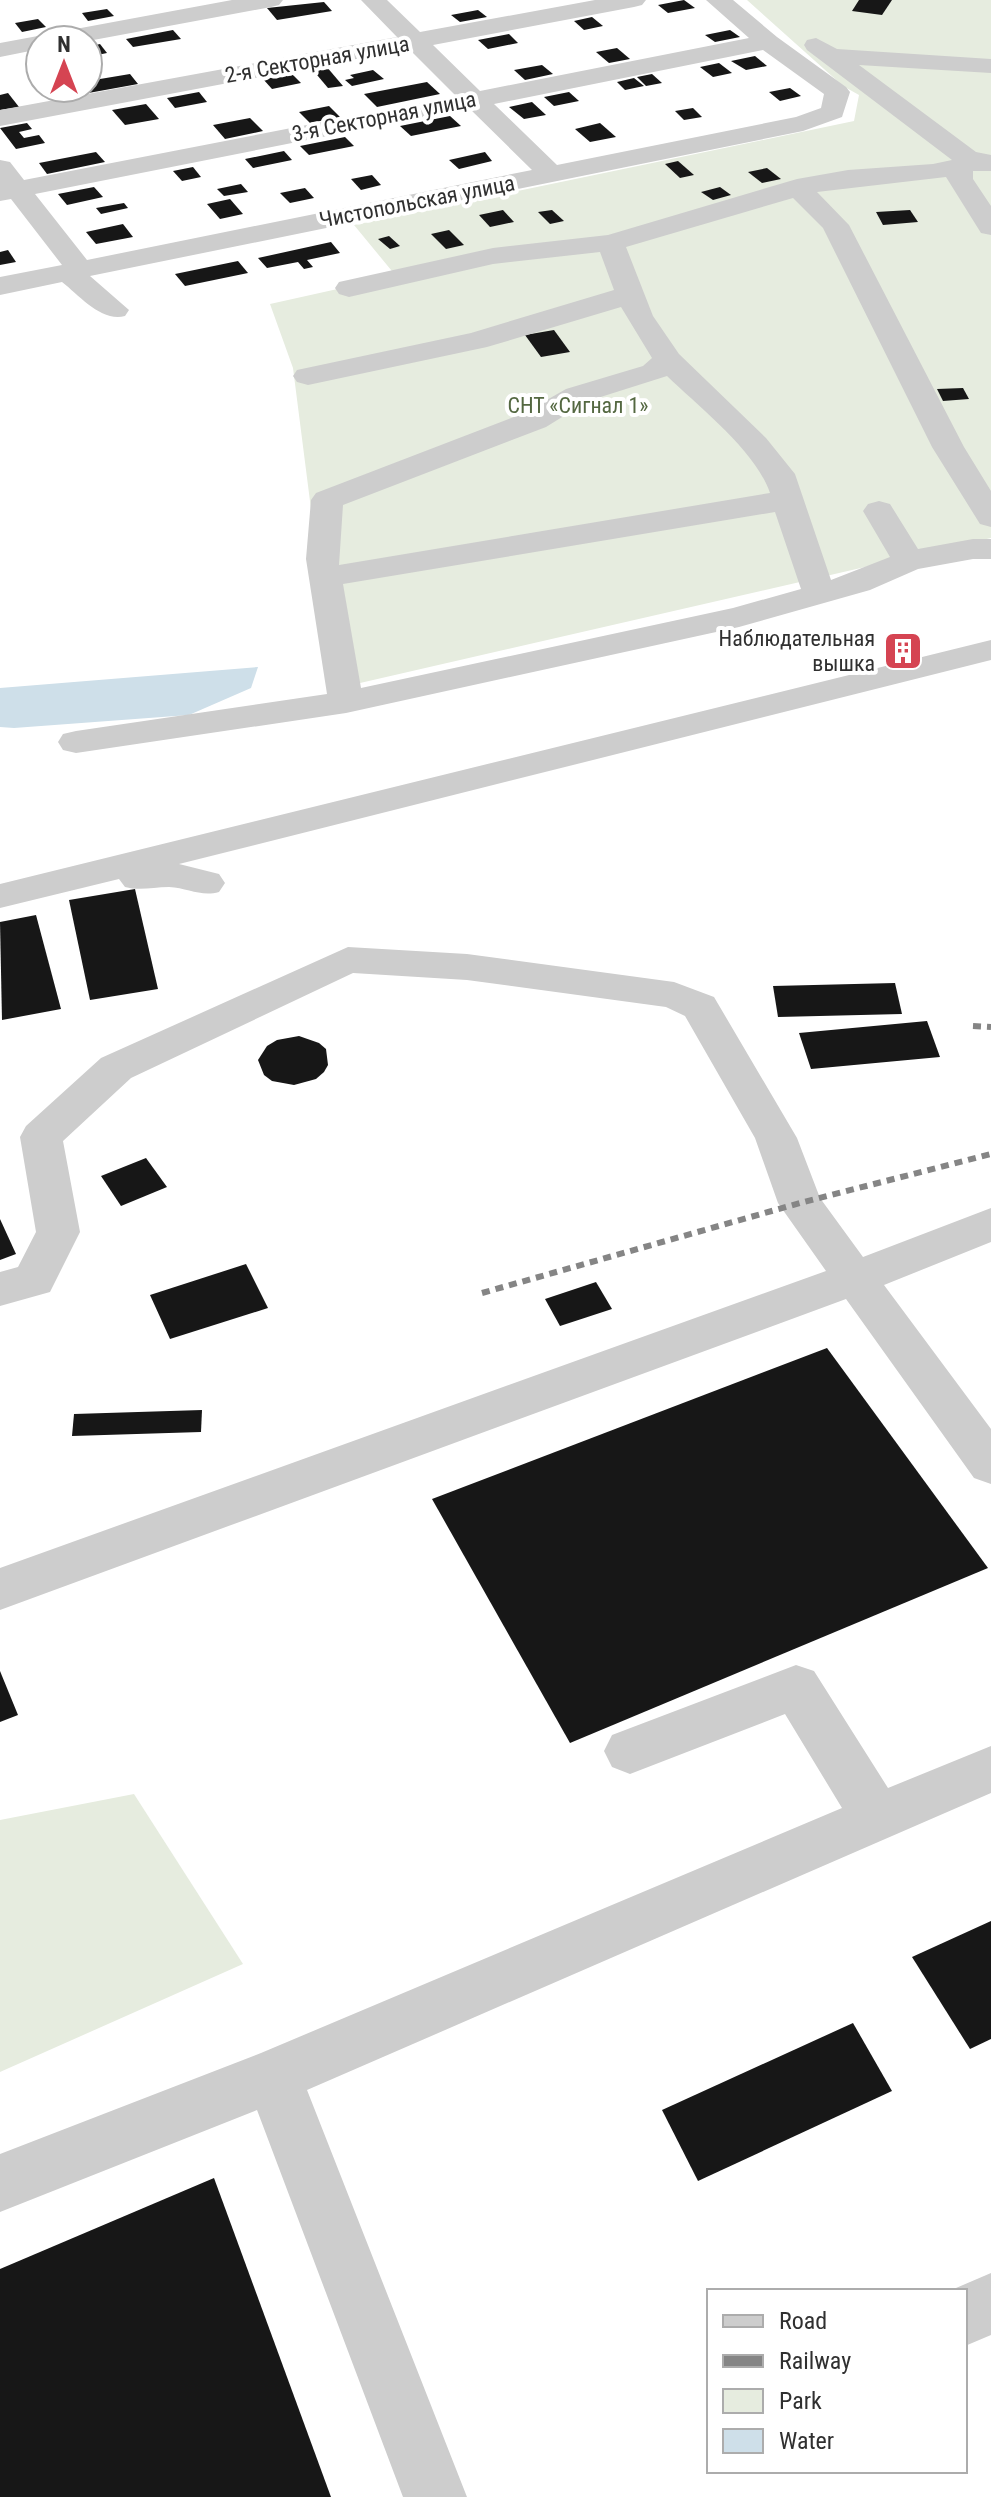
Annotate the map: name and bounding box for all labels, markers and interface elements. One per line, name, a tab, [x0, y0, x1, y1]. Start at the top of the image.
north arrow	[24, 24, 104, 104]
street label: 2-я Секторная улица	[223, 31, 411, 88]
text: N	[57, 32, 71, 57]
street label: 3-я Секторная улица	[290, 86, 478, 147]
street label: Чистопольская улица	[317, 170, 517, 233]
park label: СНТ «Сигнал 1»	[508, 393, 648, 418]
place label: Наблюдательная вышка	[719, 626, 875, 676]
building icon: Наблюдательная вышка	[882, 630, 924, 672]
legend	[707, 2289, 967, 2473]
text: Road	[779, 2307, 827, 2335]
text: Railway	[779, 2347, 851, 2375]
text: Park	[779, 2387, 822, 2415]
text: Water	[779, 2427, 834, 2455]

